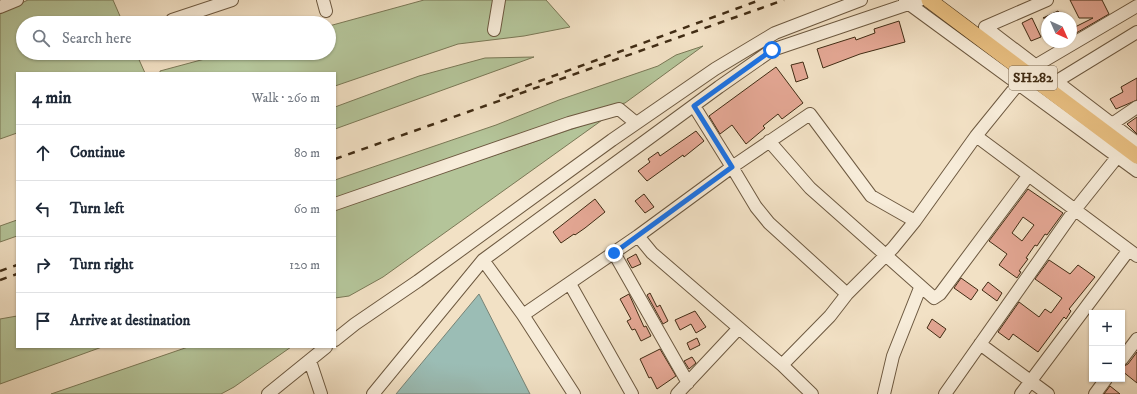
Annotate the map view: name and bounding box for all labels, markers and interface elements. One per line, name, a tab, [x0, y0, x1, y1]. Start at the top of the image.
north arrow	[1041, 12, 1077, 48]
search box	[16, 16, 336, 60]
icon: search	[30, 27, 52, 49]
text: Search here	[62, 29, 131, 48]
route start	[763, 41, 781, 59]
road number: SH282	[1009, 66, 1057, 90]
text: 4 min	[32, 87, 71, 109]
text: Walk · 260 m	[252, 90, 320, 106]
icon: ahead	[32, 142, 54, 164]
text: Continue	[70, 143, 125, 162]
text: 80 m	[294, 145, 320, 161]
icon: left	[32, 198, 54, 220]
text: Turn left	[70, 199, 124, 218]
text: 60 m	[294, 201, 320, 217]
route end	[605, 244, 623, 262]
icon: right	[32, 254, 54, 276]
text: Turn right	[70, 255, 133, 274]
text: 120 m	[289, 257, 320, 273]
icon: arrive	[32, 310, 54, 332]
map controls	[1089, 310, 1125, 382]
button: +	[1089, 310, 1125, 346]
text: Arrive at destination	[70, 311, 190, 330]
button: −	[1089, 346, 1125, 382]

